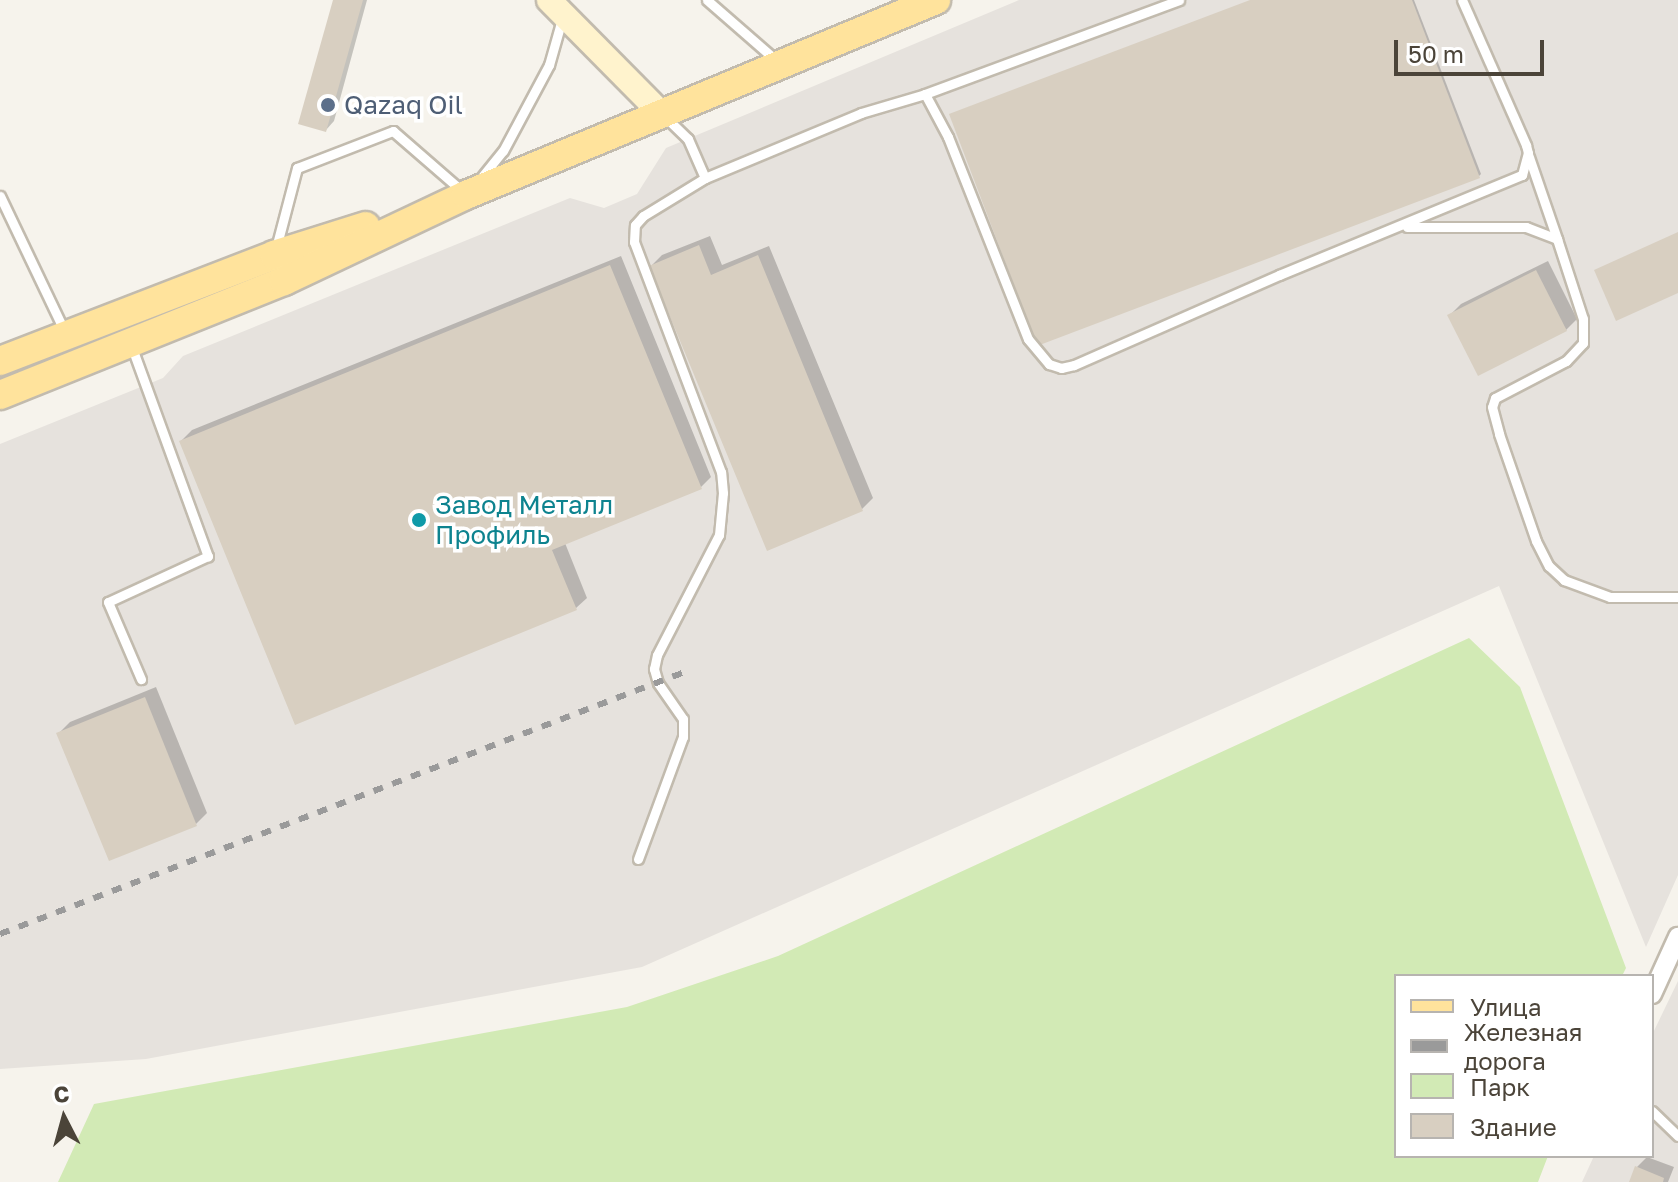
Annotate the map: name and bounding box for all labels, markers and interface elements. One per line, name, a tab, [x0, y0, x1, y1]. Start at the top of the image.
scale bar	[1398, 24, 1548, 74]
text: 50 m	[1408, 39, 1464, 68]
place label: Qazaq Oil	[344, 89, 463, 121]
marker: Qazaq Oil	[319, 96, 337, 114]
place label: Завод Металл Профиль	[435, 489, 613, 550]
marker: Завод Металл Профиль	[410, 511, 428, 529]
legend	[1394, 974, 1654, 1158]
text: Улица	[1470, 992, 1542, 1021]
text: Железная дорога	[1464, 1017, 1582, 1075]
text: Парк	[1470, 1072, 1530, 1101]
north arrow	[24, 1078, 104, 1158]
text: С	[52, 1079, 71, 1108]
text: Здание	[1470, 1112, 1557, 1141]

